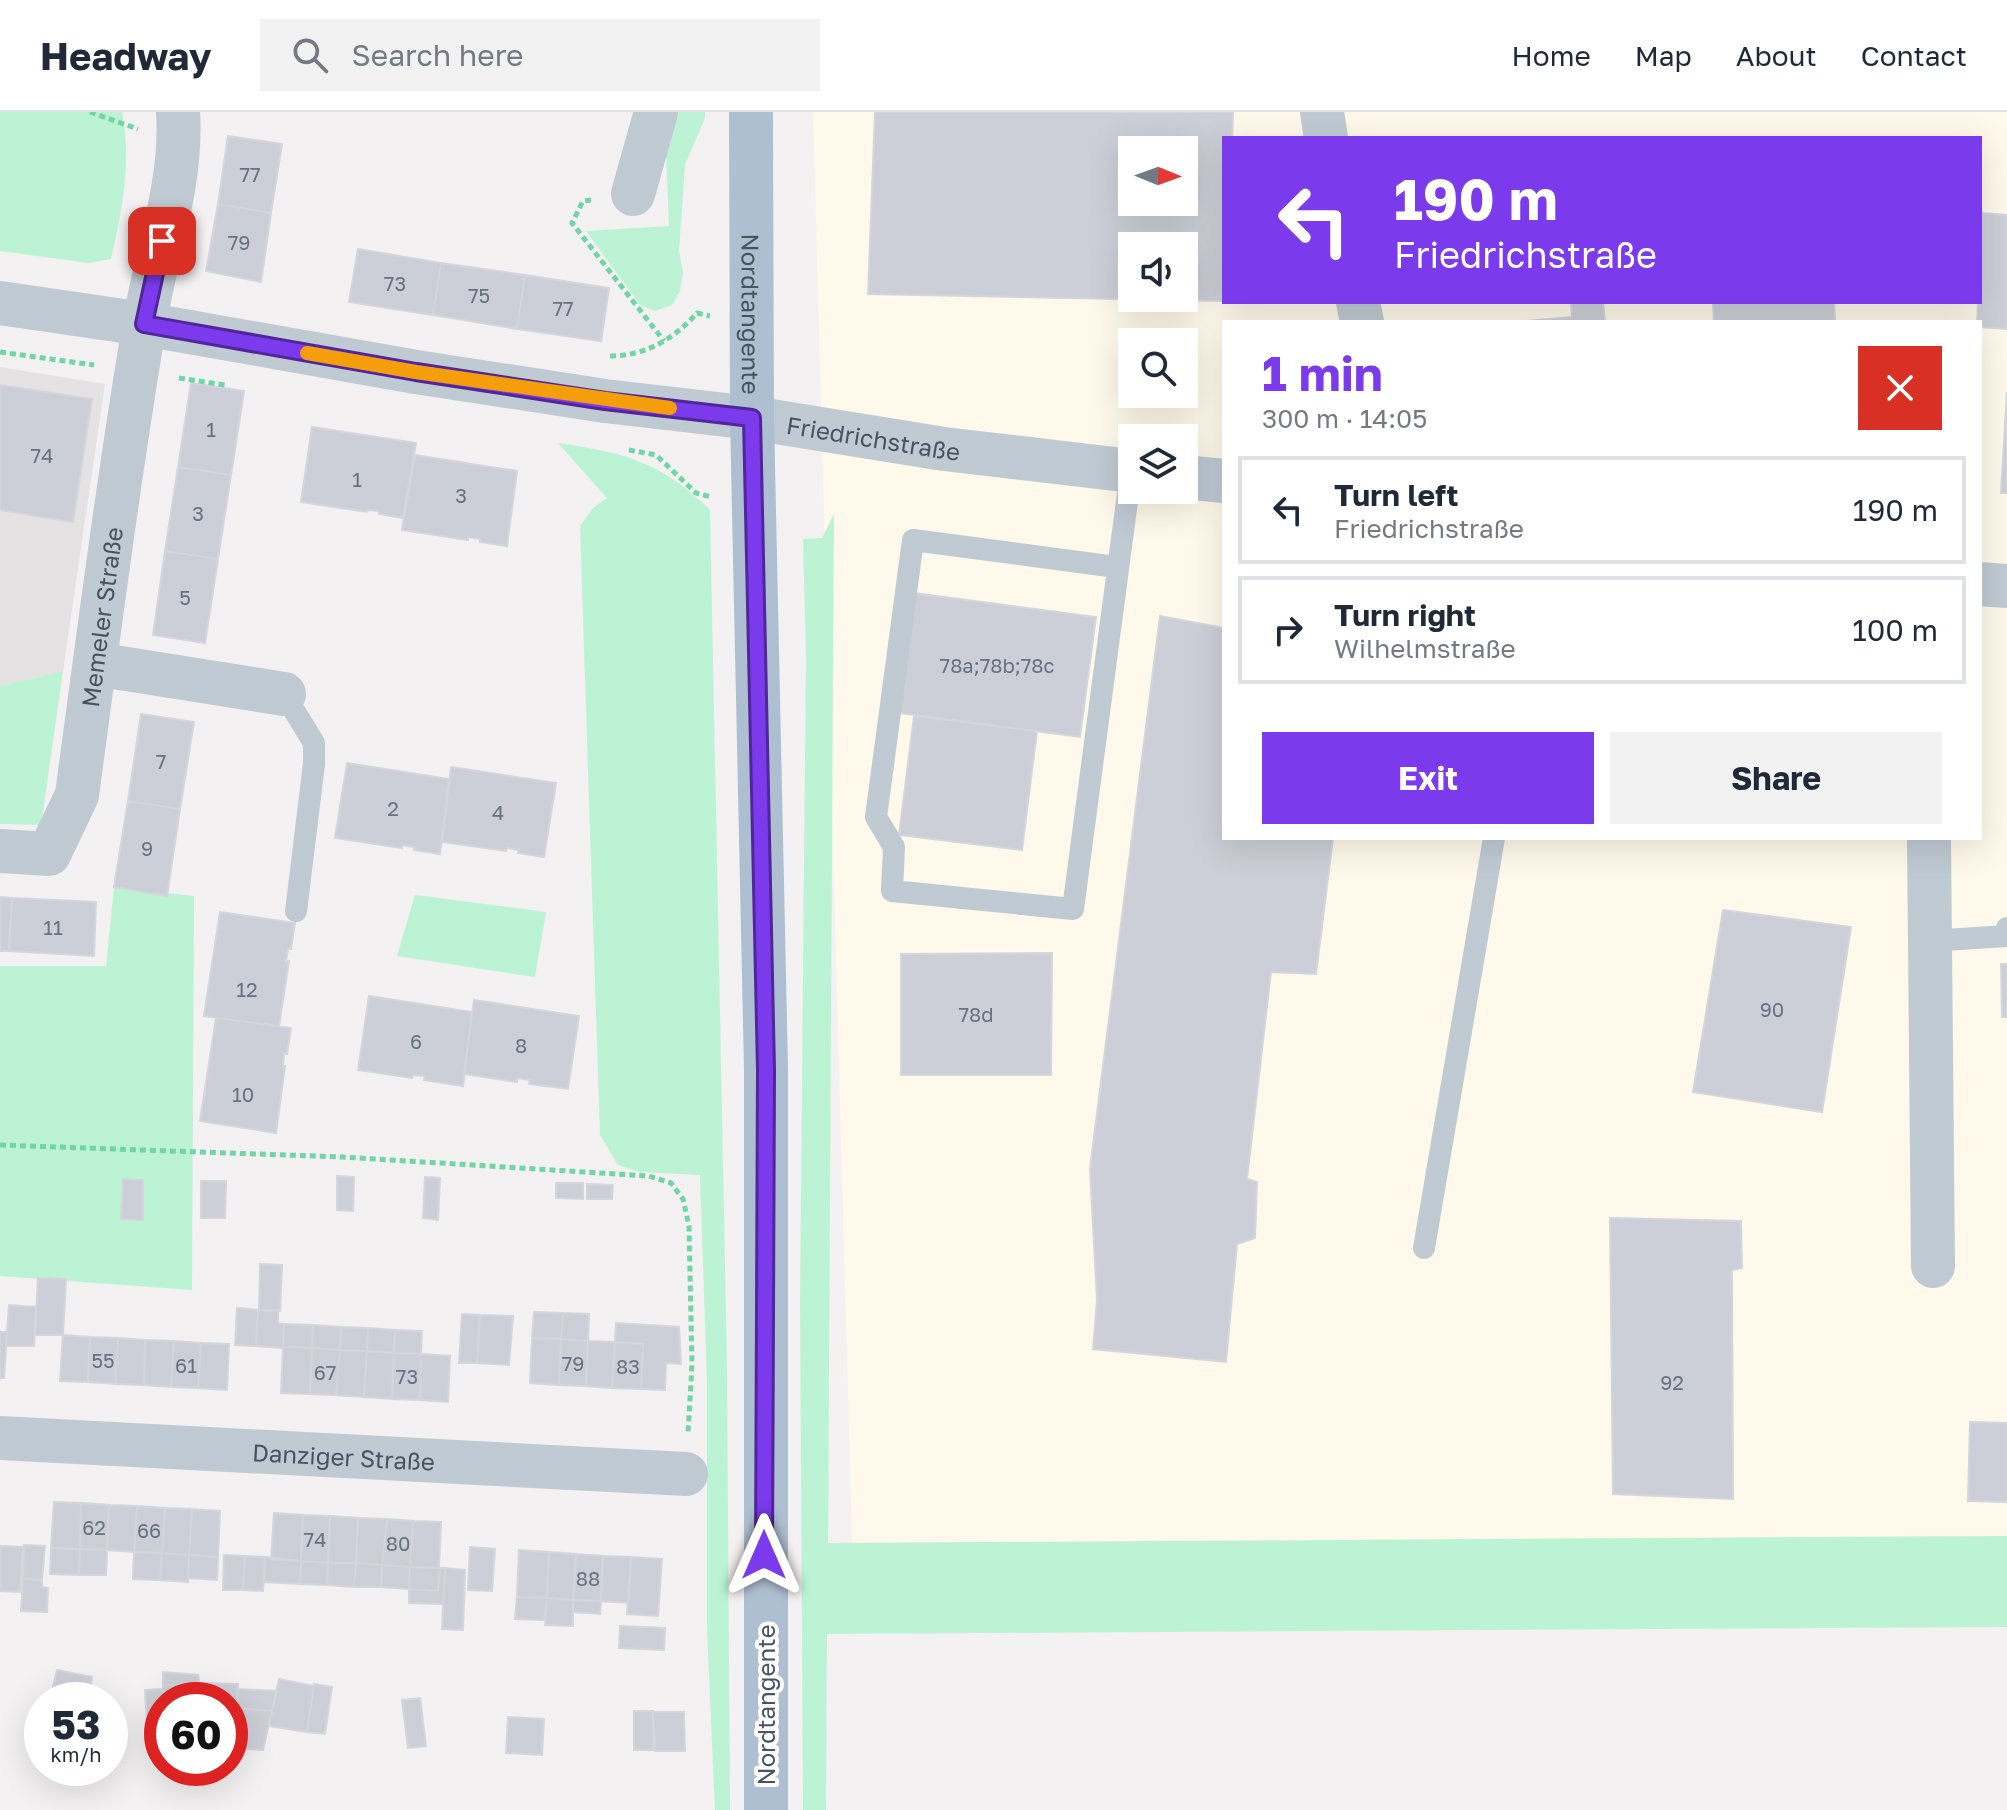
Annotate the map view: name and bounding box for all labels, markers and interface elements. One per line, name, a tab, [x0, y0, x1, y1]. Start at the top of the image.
search box	[260, 19, 820, 91]
text: Headway	[40, 33, 212, 78]
icon: search	[288, 33, 332, 77]
text: Search here	[352, 37, 523, 73]
text: Home	[1512, 39, 1591, 72]
text: Map	[1635, 39, 1692, 72]
text: About	[1736, 39, 1817, 72]
text: Contact	[1861, 39, 1967, 72]
north arrow	[1118, 136, 1198, 216]
map controls	[1118, 136, 1198, 504]
house number: 77	[239, 162, 261, 186]
text: 190 m	[1394, 165, 1558, 232]
icon: left	[1262, 168, 1366, 272]
pin	[128, 207, 196, 275]
icon: arrive	[140, 219, 184, 263]
house number: 79	[228, 230, 250, 254]
button: sound	[1118, 232, 1198, 312]
street label: Nordtangente	[737, 233, 766, 395]
text: Friedrichstraße	[1394, 233, 1657, 276]
house number: 73	[384, 271, 406, 295]
house number: 75	[468, 283, 490, 307]
house number: 77	[552, 296, 574, 320]
button: search	[1118, 328, 1198, 408]
text: 1 min	[1262, 344, 1383, 402]
button: close	[1858, 346, 1942, 430]
text: 300 m · 14:05	[1262, 403, 1427, 434]
street label: Friedrichstraße	[785, 409, 962, 465]
house number: 1	[206, 417, 216, 441]
button: layers	[1118, 424, 1198, 504]
house number: 74	[31, 443, 53, 467]
house number: 1	[352, 467, 362, 491]
text: Turn left	[1334, 477, 1459, 513]
house number: 3	[455, 483, 467, 507]
icon: left	[1266, 488, 1310, 532]
text: 190 m	[1853, 492, 1938, 528]
house number: 3	[192, 501, 204, 525]
text: Friedrichstraße	[1334, 513, 1524, 544]
street label: Memeler Straße	[74, 525, 128, 709]
house number: 5	[179, 585, 191, 609]
text: Turn right	[1334, 597, 1476, 633]
icon: right	[1266, 608, 1310, 652]
text: 100 m	[1852, 612, 1938, 648]
text: Wilhelmstraße	[1334, 633, 1516, 664]
house number: 78a;78b;78c	[940, 653, 1055, 677]
button: Exit	[1262, 732, 1594, 824]
button: Share	[1610, 732, 1942, 824]
house number: 7	[156, 749, 166, 773]
house number: 2	[387, 796, 399, 820]
house number: 4	[492, 800, 504, 824]
house number: 9	[141, 836, 153, 860]
house number: 11	[43, 915, 63, 939]
house number: 12	[236, 977, 258, 1001]
house number: 90	[1760, 997, 1784, 1021]
house number: 78d	[958, 1002, 994, 1026]
house number: 6	[410, 1029, 422, 1053]
house number: 8	[515, 1033, 527, 1057]
house number: 10	[232, 1082, 254, 1106]
house number: 55	[91, 1348, 115, 1372]
house number: 79	[562, 1351, 584, 1375]
house number: 61	[175, 1353, 197, 1377]
house number: 83	[616, 1354, 640, 1378]
house number: 67	[314, 1360, 336, 1384]
house number: 73	[396, 1364, 418, 1388]
house number: 92	[1660, 1370, 1684, 1394]
street label: Danziger Straße	[251, 1437, 436, 1475]
position arrow	[722, 1513, 806, 1597]
house number: 62	[82, 1515, 106, 1539]
house number: 66	[137, 1518, 161, 1542]
house number: 74	[304, 1527, 326, 1551]
house number: 80	[386, 1531, 410, 1555]
house number: 88	[576, 1566, 600, 1590]
street label: Nordtangente	[751, 1624, 780, 1786]
speed limit sign: 60	[144, 1682, 248, 1786]
text: 53	[52, 1700, 100, 1748]
text: km/h	[51, 1742, 101, 1766]

